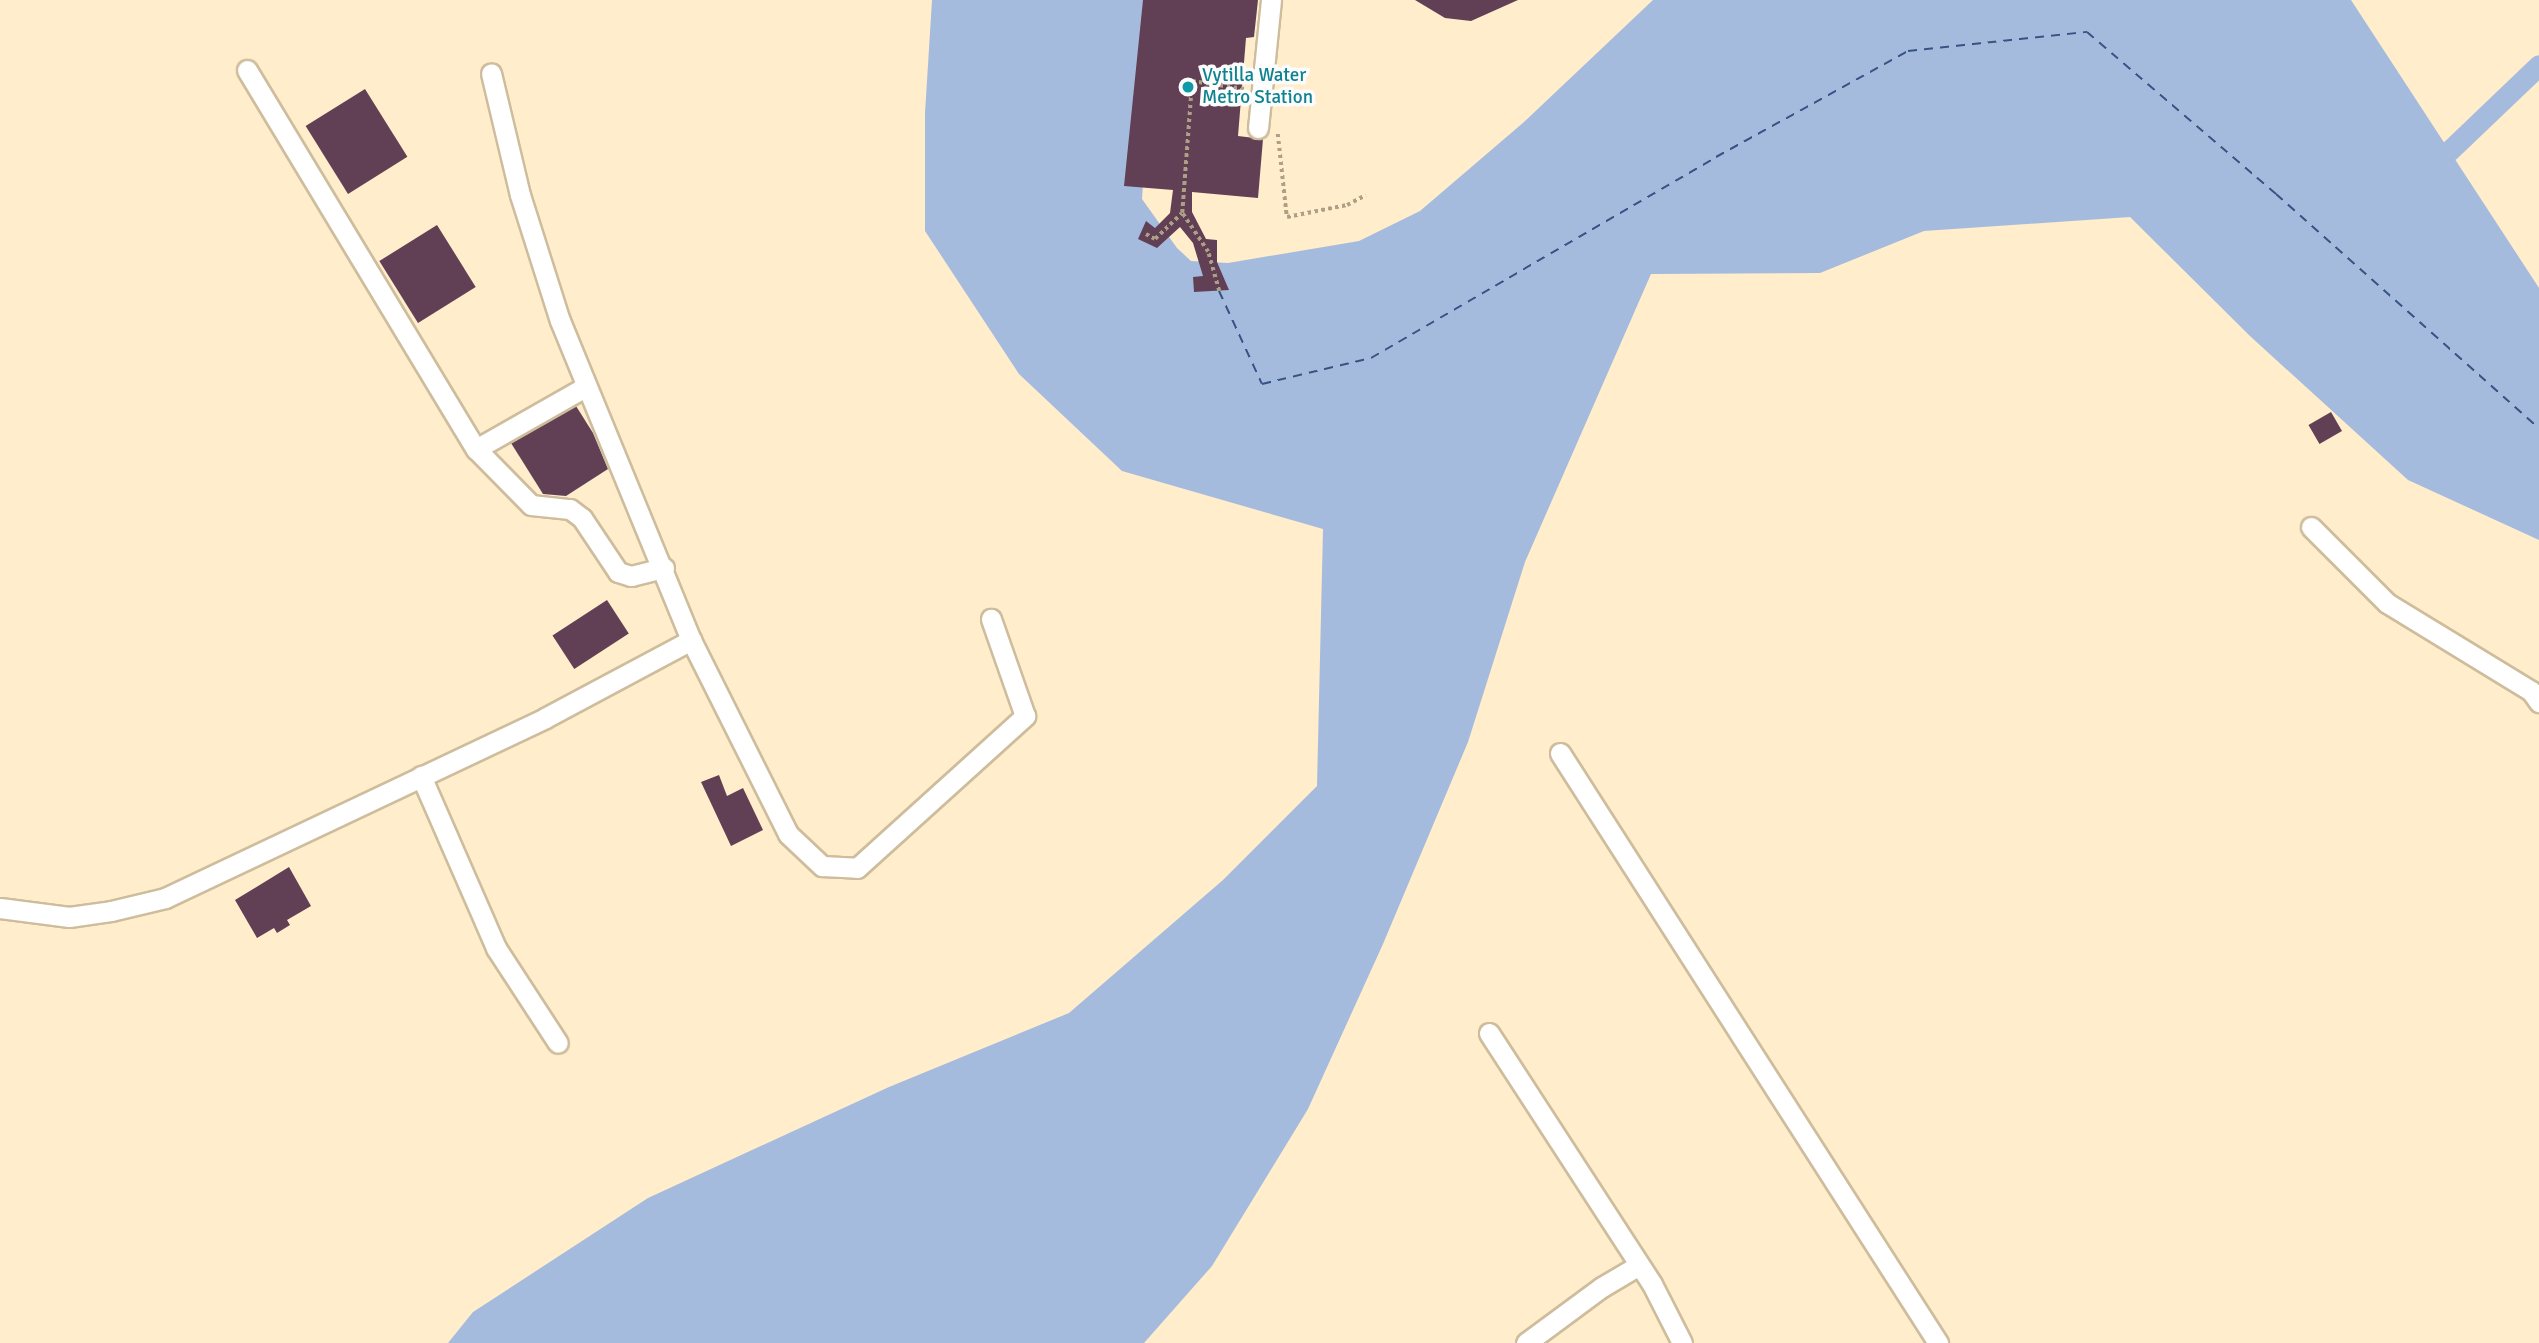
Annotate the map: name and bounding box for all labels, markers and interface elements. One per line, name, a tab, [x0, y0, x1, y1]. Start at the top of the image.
place label: Vytilla Water Metro Station	[1202, 65, 1313, 109]
marker: Vytilla Water Metro Station	[1180, 79, 1196, 95]

